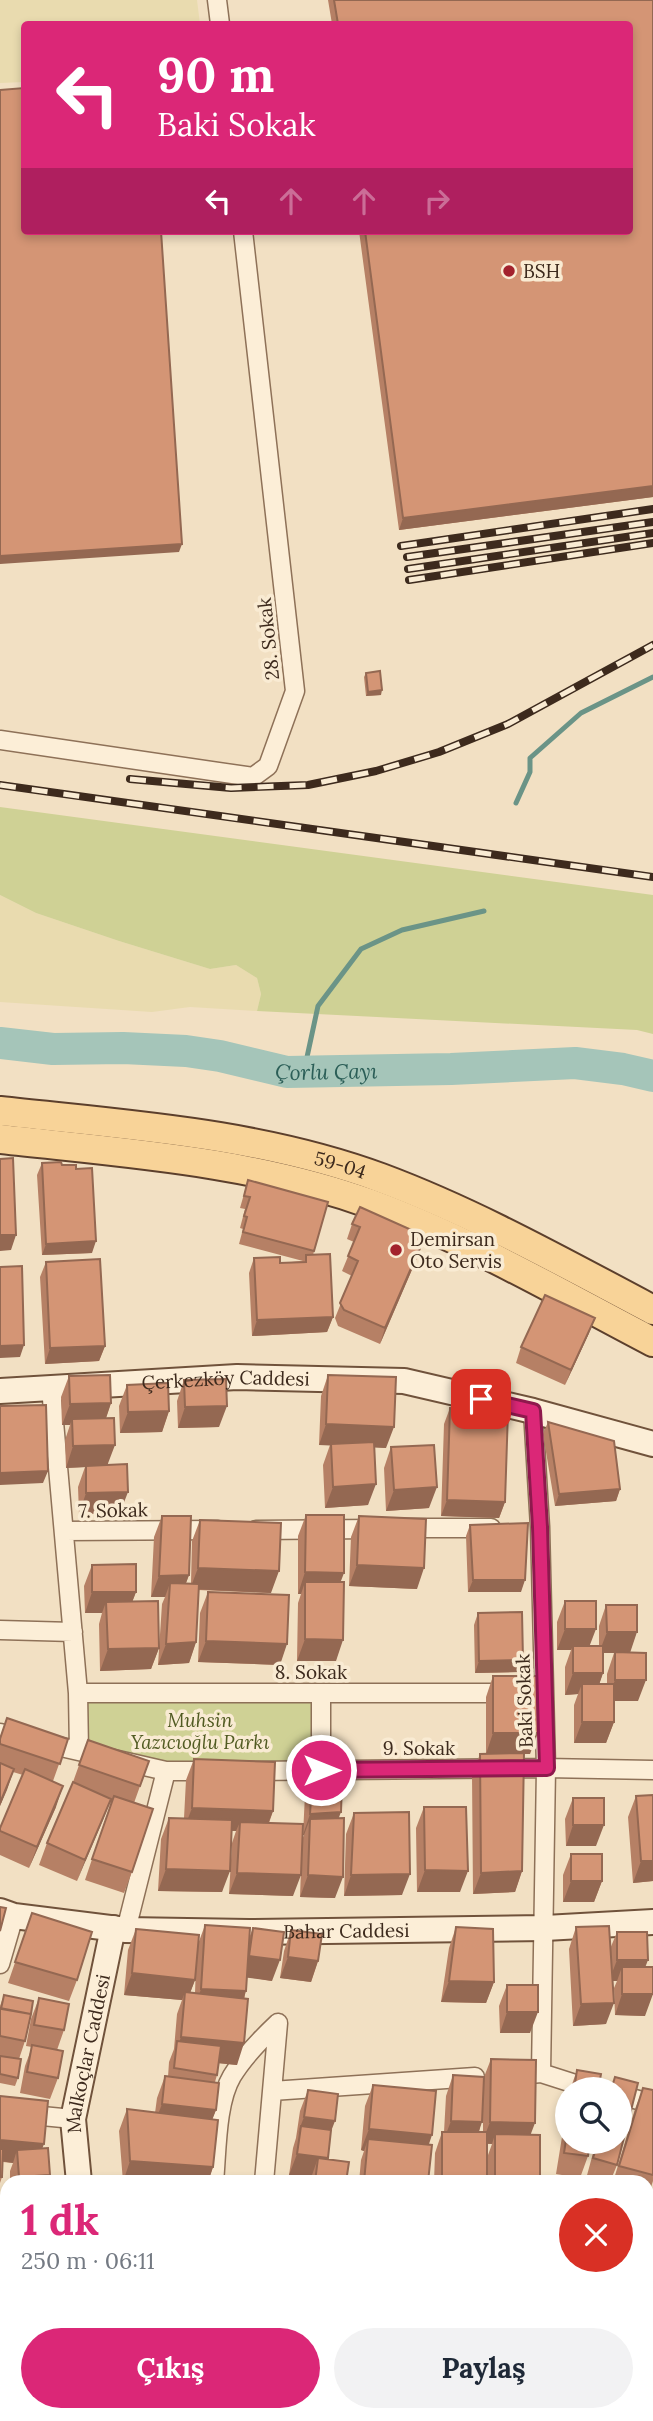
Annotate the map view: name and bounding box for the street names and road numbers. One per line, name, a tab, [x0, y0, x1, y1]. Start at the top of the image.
street label: 28. Sokak	[252, 596, 284, 681]
street label: 59-04	[312, 1146, 369, 1184]
street label: Çerkezköy Caddesi	[141, 1365, 310, 1395]
street label: 7. Sokak	[78, 1497, 149, 1523]
street label: Baki Sokak	[510, 1653, 538, 1749]
street label: 8. Sokak	[275, 1660, 348, 1684]
street label: 9. Sokak	[383, 1736, 456, 1760]
street label: Bahar Caddesi	[283, 1918, 410, 1944]
street label: Malkoçlar Caddesi	[61, 1972, 115, 2134]

